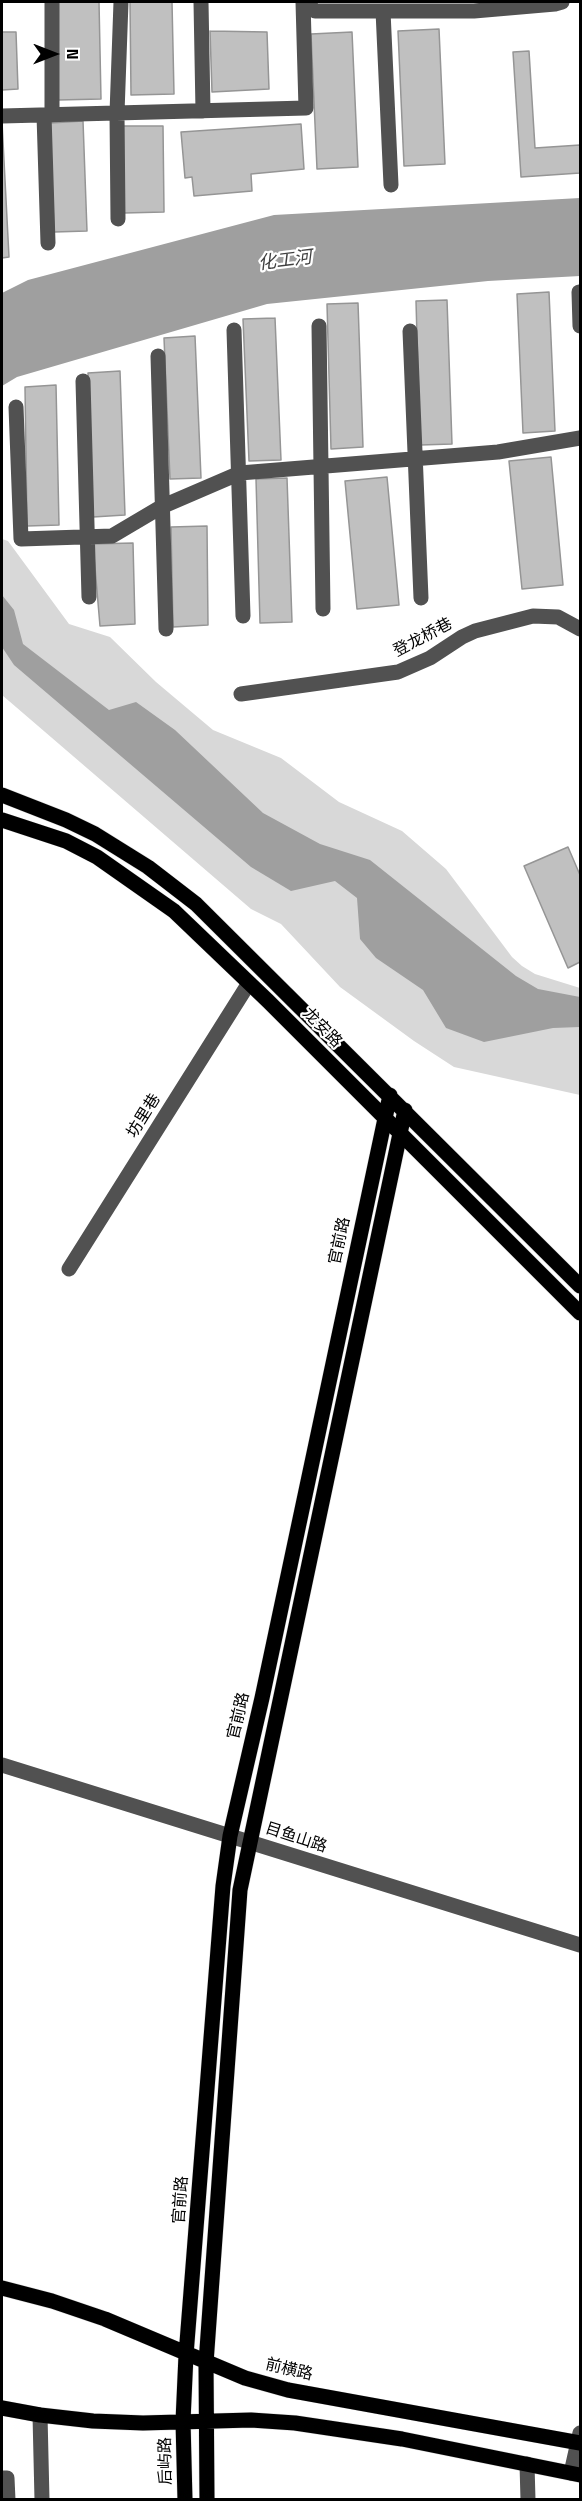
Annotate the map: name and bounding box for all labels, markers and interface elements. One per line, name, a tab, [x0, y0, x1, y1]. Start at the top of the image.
north arrow	[24, 24, 84, 84]
text: N	[62, 49, 83, 59]
water label: 化工河	[257, 247, 313, 275]
street label: 登龙桥巷	[390, 615, 456, 661]
street label: 龙安路	[298, 1004, 346, 1052]
street label: 坊里巷	[123, 1091, 165, 1141]
street label: 官前路	[326, 1216, 354, 1266]
street label: 官前路	[224, 1690, 254, 1742]
street label: 目鱼山路	[263, 1819, 329, 1857]
street label: 官前路	[170, 2175, 192, 2225]
street label: 前横路	[263, 2355, 315, 2385]
street label: 后屿路	[156, 2437, 176, 2485]

